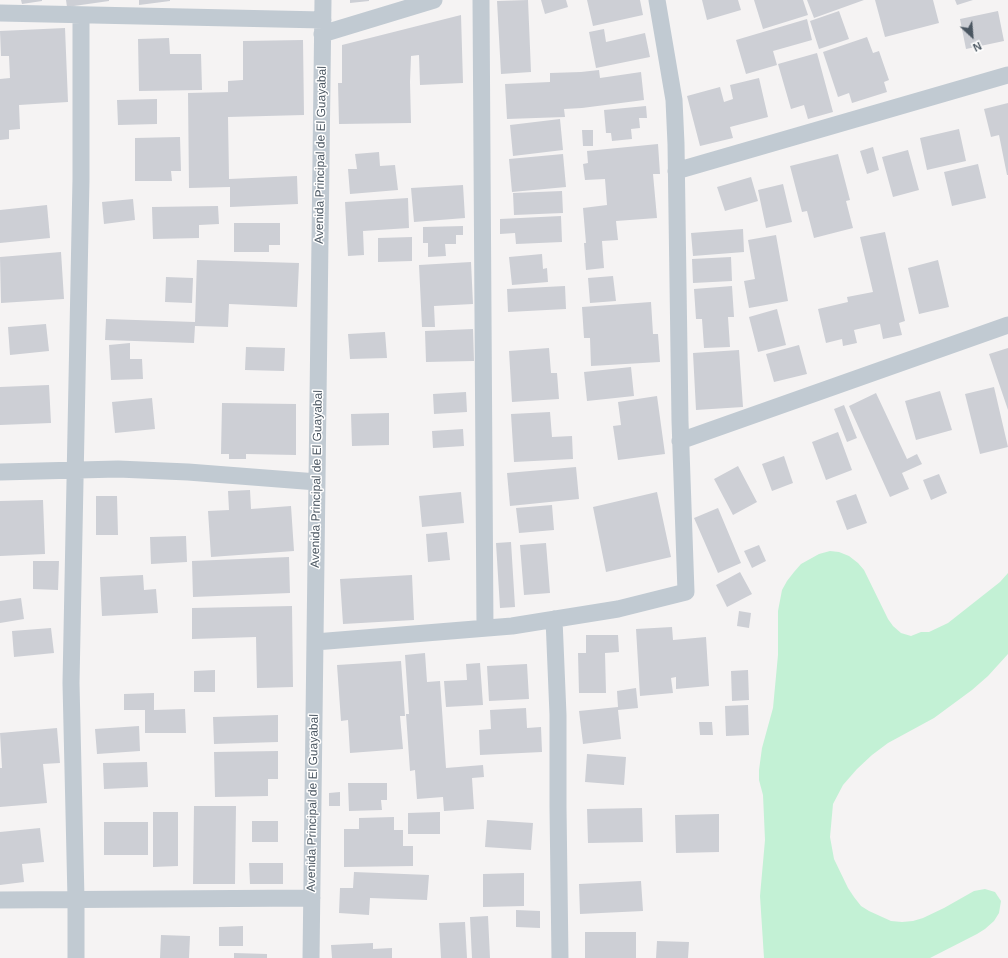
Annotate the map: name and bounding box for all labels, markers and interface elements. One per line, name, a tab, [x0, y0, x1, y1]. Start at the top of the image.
north arrow	[952, 16, 992, 56]
text: N	[971, 40, 983, 54]
street label: Avenida Principal de El Guayabal	[312, 66, 330, 244]
street label: Avenida Principal de El Guayabal	[308, 390, 326, 568]
street label: Avenida Principal de El Guayabal	[304, 714, 322, 892]

